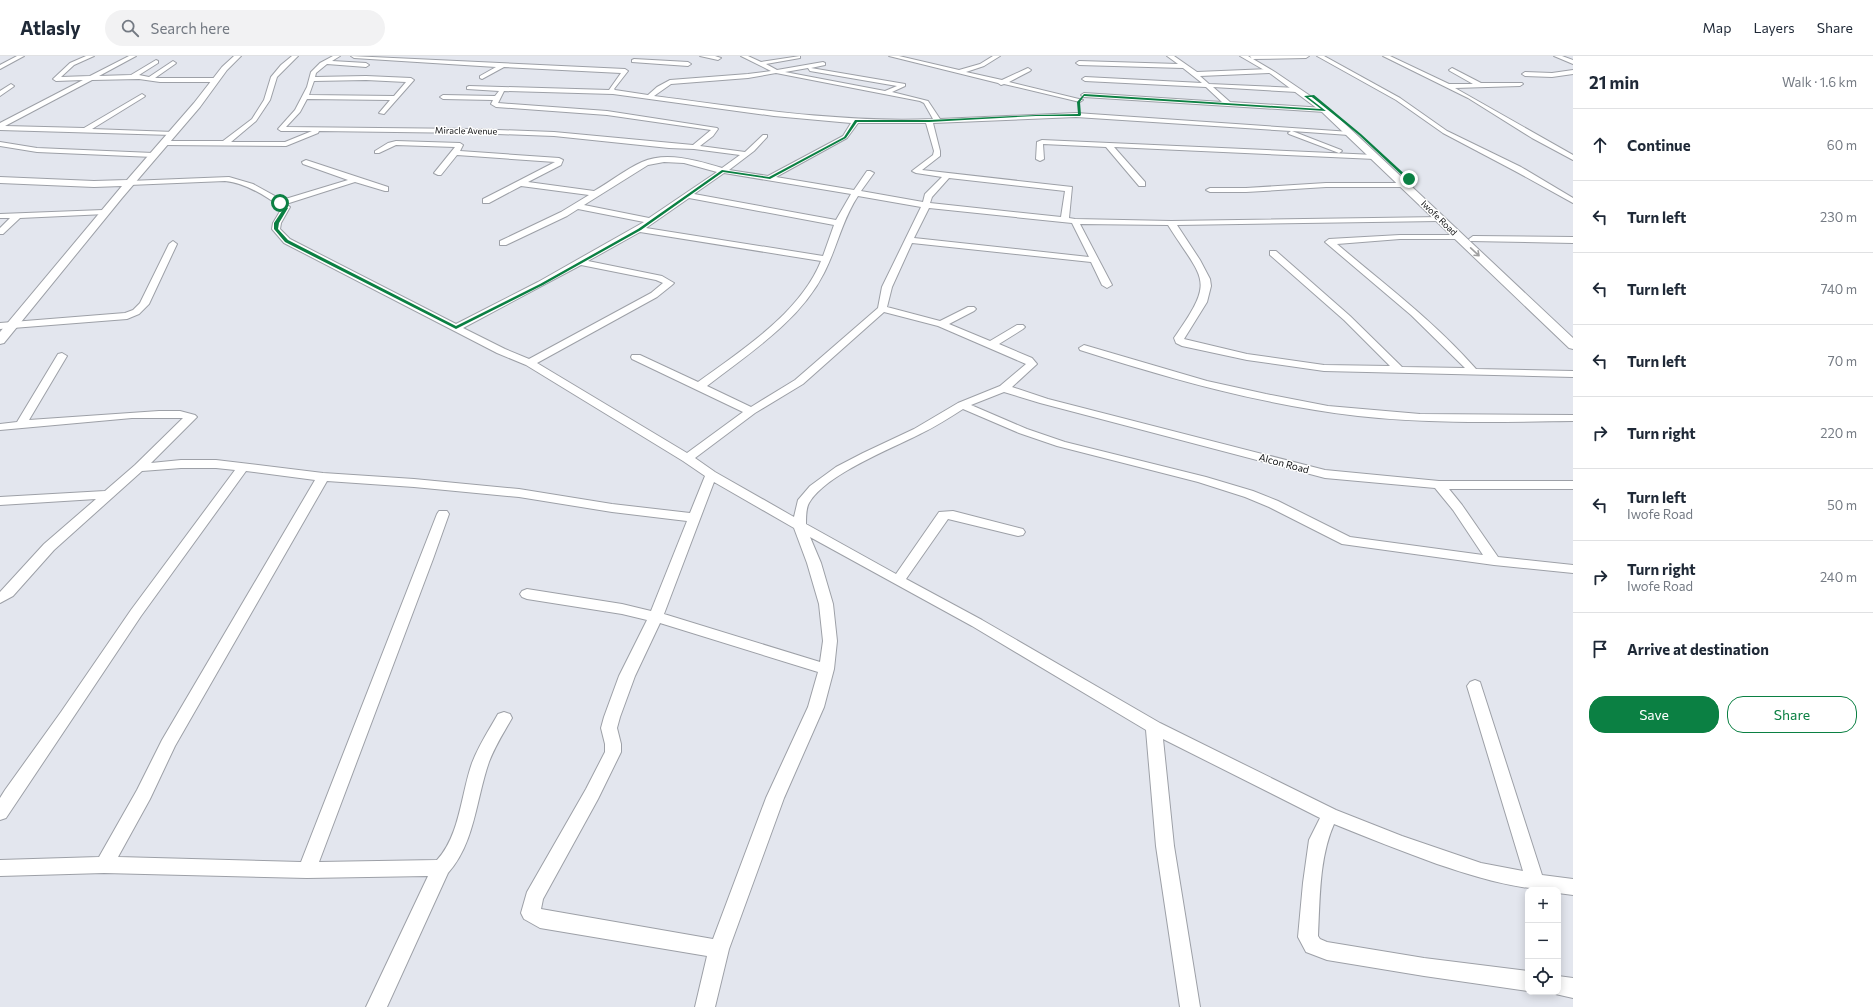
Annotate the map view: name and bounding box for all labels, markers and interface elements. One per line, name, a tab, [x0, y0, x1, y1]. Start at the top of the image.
search box	[105, 10, 385, 46]
text: Atlasly	[20, 16, 81, 39]
icon: search	[119, 17, 141, 39]
text: Search here	[151, 19, 230, 37]
text: Map	[1703, 19, 1731, 36]
text: Layers	[1753, 19, 1795, 36]
text: Share	[1817, 19, 1853, 36]
text: 21 min	[1589, 72, 1639, 93]
text: Walk · 1.6 km	[1782, 74, 1857, 90]
street label: Miracle Avenue	[435, 124, 498, 137]
icon: ahead	[1589, 134, 1611, 156]
text: Continue	[1627, 136, 1691, 154]
text: 60 m	[1827, 137, 1857, 153]
route end	[1400, 170, 1418, 188]
route start	[271, 194, 289, 212]
street label: Iwofe Road	[1419, 198, 1460, 237]
icon: left	[1589, 206, 1611, 228]
text: Turn left	[1627, 208, 1686, 226]
text: 230 m	[1820, 209, 1857, 225]
one-way arrow	[1470, 247, 1480, 257]
icon: left	[1589, 278, 1611, 300]
text: Turn left	[1627, 280, 1686, 298]
text: 740 m	[1821, 281, 1857, 297]
icon: left	[1589, 350, 1611, 372]
text: Turn left	[1627, 352, 1686, 370]
text: 70 m	[1828, 353, 1857, 369]
icon: right	[1589, 422, 1611, 444]
text: Turn right	[1627, 424, 1696, 442]
text: 220 m	[1820, 425, 1857, 441]
street label: Alcon Road	[1258, 451, 1311, 476]
text: Turn left	[1627, 488, 1686, 506]
icon: left	[1589, 494, 1611, 516]
text: 50 m	[1827, 497, 1857, 513]
text: Iwofe Road	[1627, 506, 1693, 522]
text: Turn right	[1627, 560, 1696, 578]
icon: right	[1589, 566, 1611, 588]
text: 240 m	[1820, 569, 1857, 585]
text: Iwofe Road	[1627, 578, 1693, 594]
icon: arrive	[1589, 638, 1611, 660]
text: Arrive at destination	[1627, 640, 1769, 658]
button: Save	[1589, 696, 1719, 733]
button: Share	[1727, 696, 1857, 733]
map controls	[1525, 887, 1561, 995]
button: +	[1525, 887, 1561, 923]
button: −	[1525, 923, 1561, 959]
button: locate	[1525, 959, 1561, 995]

